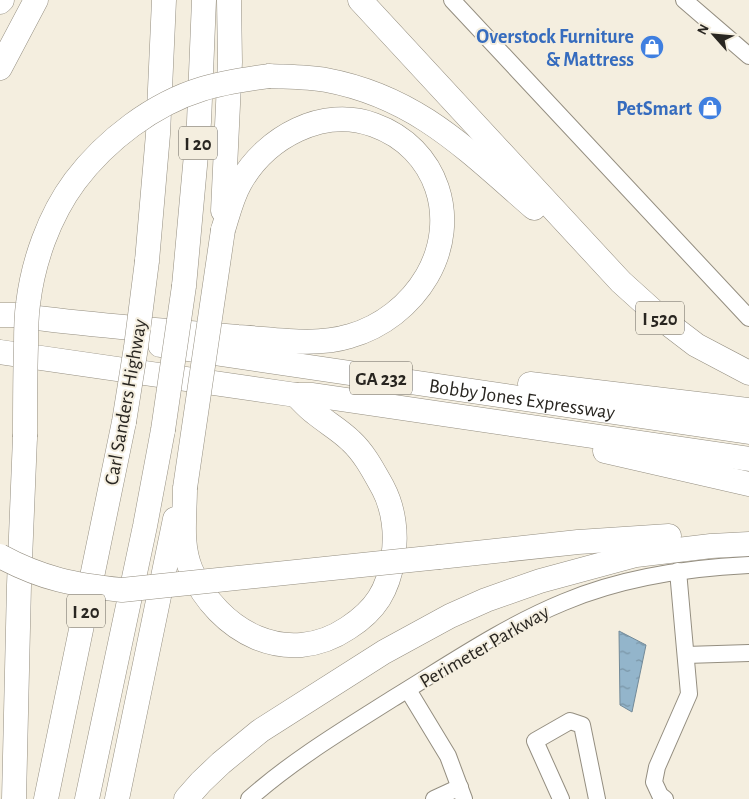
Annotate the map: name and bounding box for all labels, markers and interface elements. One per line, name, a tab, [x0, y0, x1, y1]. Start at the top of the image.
north arrow	[689, 10, 739, 60]
text: N	[695, 22, 712, 37]
place label: Overstock Furniture & Mattress	[476, 27, 634, 70]
shop icon: Overstock Furniture & Mattress	[639, 34, 665, 60]
shop icon: PetSmart	[697, 95, 723, 121]
place label: PetSmart	[616, 99, 692, 119]
road number: I 20	[179, 126, 217, 160]
road number: I 520	[636, 302, 684, 334]
street label: Carl Sanders Highway	[102, 317, 151, 487]
road number: GA 232	[350, 362, 412, 394]
street label: Bobby Jones Expressway	[428, 376, 617, 423]
road number: I 20	[67, 594, 105, 628]
street label: Perimeter Parkway	[416, 602, 553, 692]

